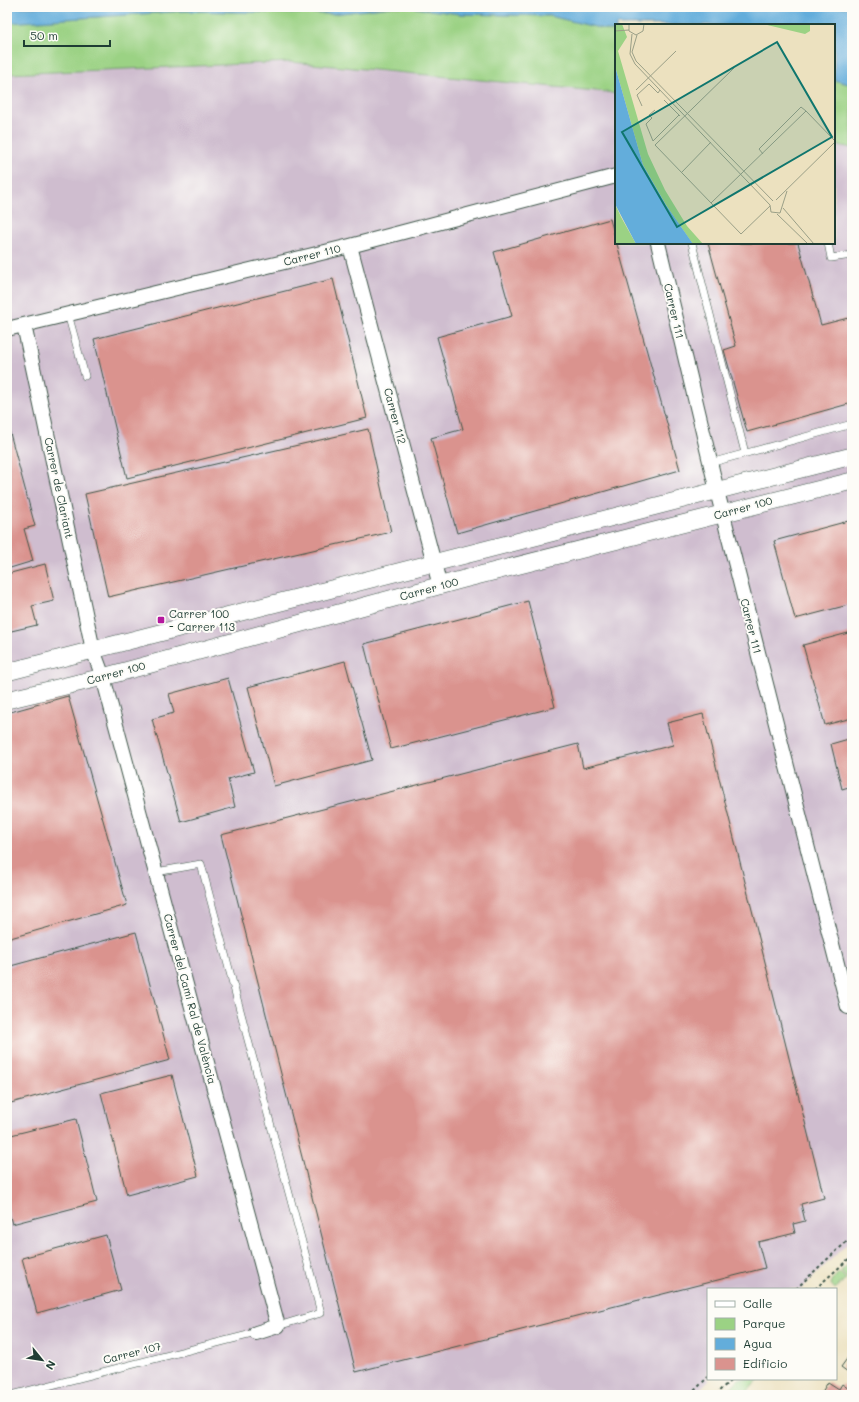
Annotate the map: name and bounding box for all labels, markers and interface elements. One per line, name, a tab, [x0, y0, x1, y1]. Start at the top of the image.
scale bar	[24, 22, 110, 48]
inset map	[615, 24, 835, 244]
text: 50 m	[30, 27, 58, 43]
street label: Carrer 110	[282, 240, 342, 269]
street label: Carrer 111	[661, 282, 688, 340]
street label: Carrer 112	[381, 386, 410, 446]
street label: Carrer de Clariant	[41, 436, 78, 540]
street label: Carrer 100	[712, 492, 774, 523]
street label: Carrer 100	[398, 573, 460, 604]
street label: Carrer 111	[737, 597, 766, 655]
place label: Carrer 100 - Carrer 113	[169, 606, 236, 634]
marker: Carrer 100 - Carrer 113	[156, 615, 166, 625]
street label: Carrer 100	[85, 657, 147, 688]
street label: Carrer del Camí Ral de València	[160, 912, 221, 1086]
legend	[707, 1288, 837, 1380]
text: Calle	[743, 1295, 773, 1311]
text: Parque	[743, 1315, 786, 1331]
text: Agua	[743, 1335, 772, 1351]
street label: Carrer 107	[101, 1338, 163, 1367]
north arrow	[22, 1340, 62, 1380]
text: Edificio	[743, 1355, 787, 1371]
text: N	[43, 1358, 60, 1373]

